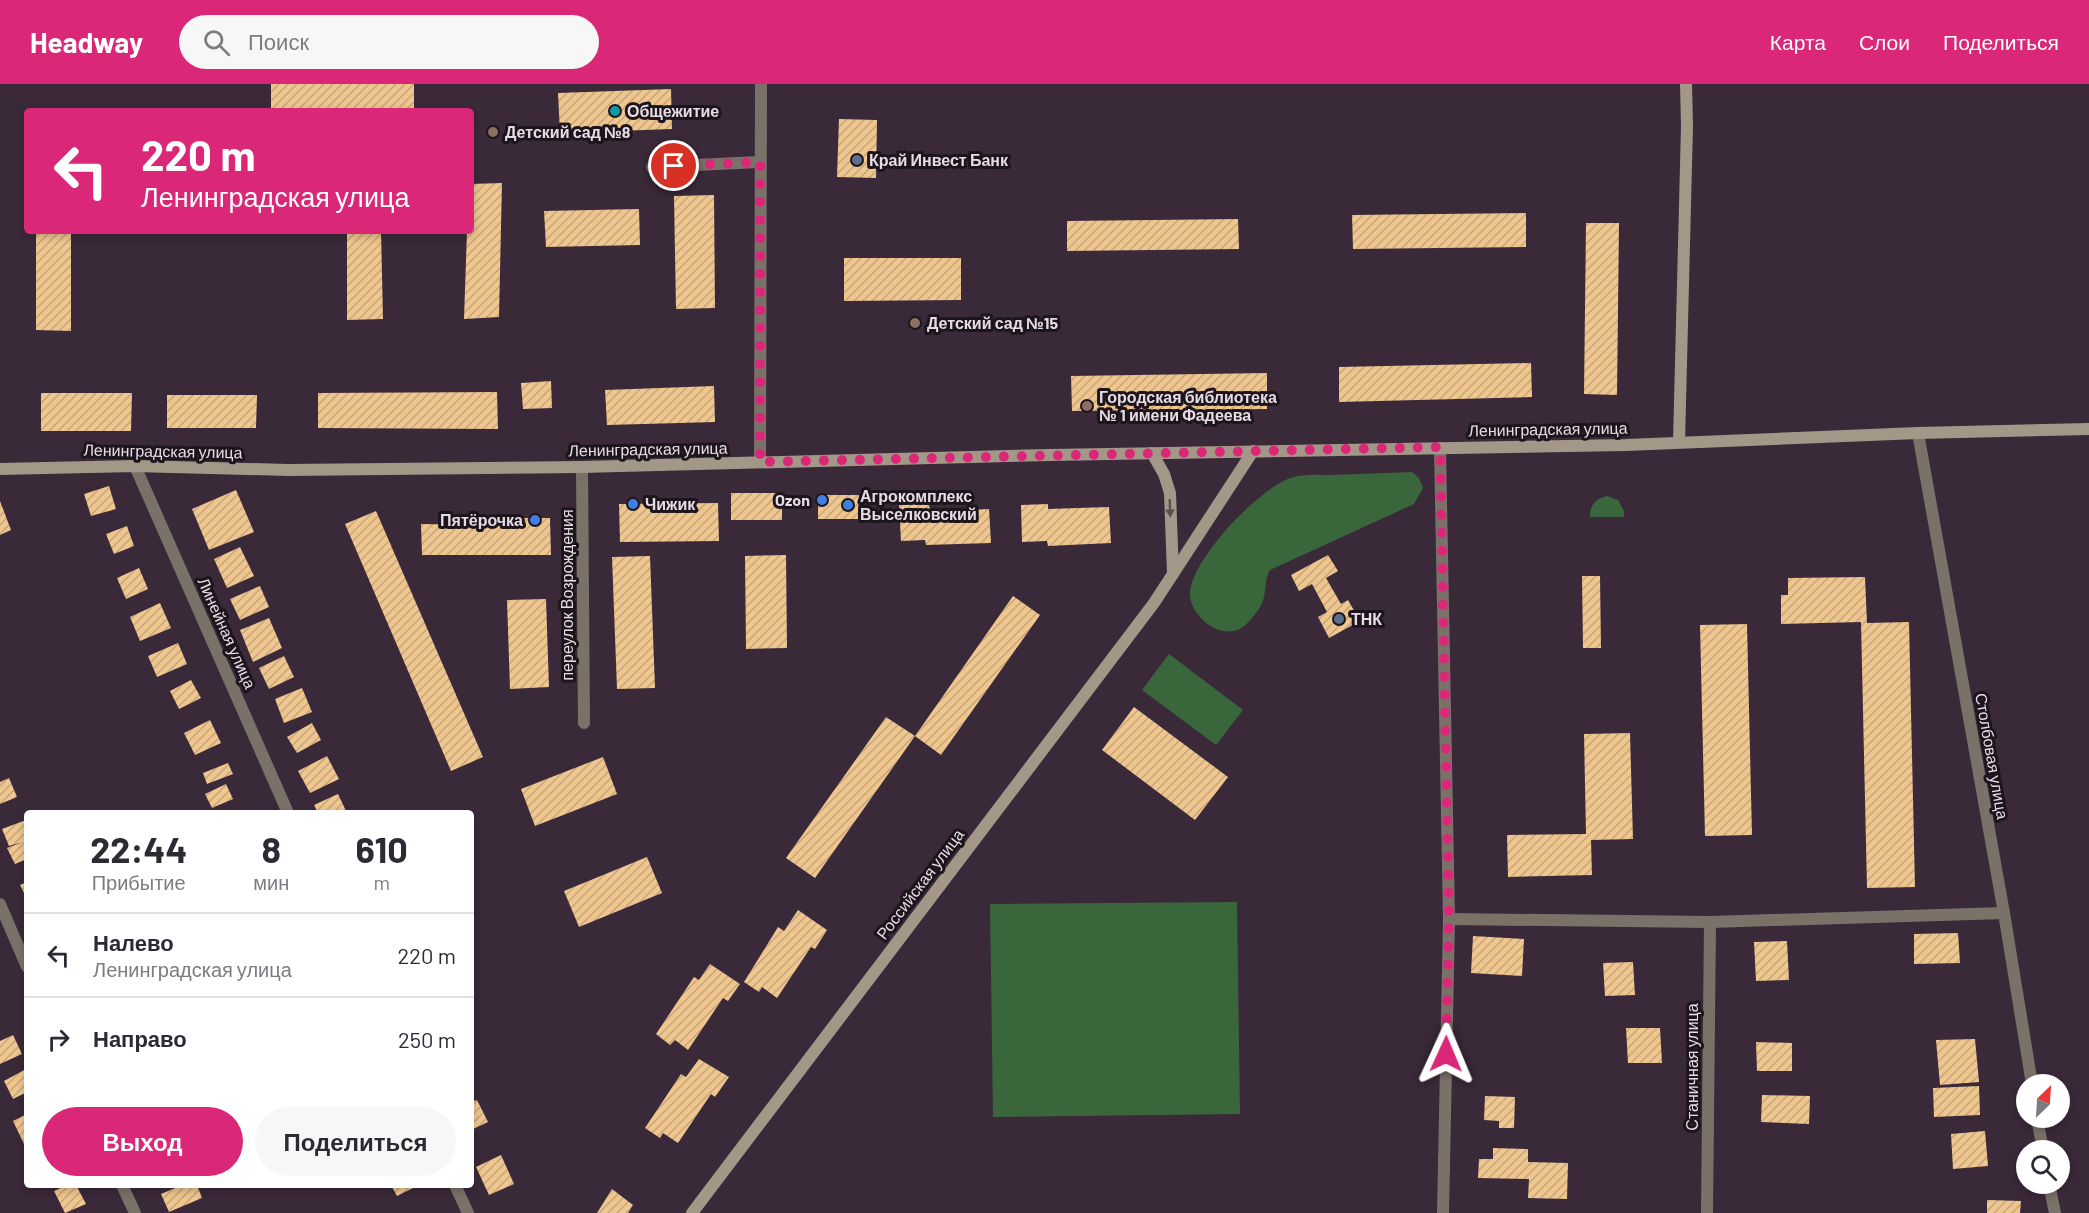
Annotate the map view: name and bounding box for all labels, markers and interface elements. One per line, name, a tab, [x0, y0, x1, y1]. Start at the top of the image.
search box	[179, 15, 599, 69]
text: Headway	[30, 25, 143, 59]
icon: search	[200, 26, 233, 59]
text: Поиск	[248, 28, 309, 54]
text: Карта	[1770, 29, 1826, 54]
text: Слои	[1859, 29, 1910, 54]
text: Поделиться	[1943, 29, 2059, 54]
place label: Общежитие	[627, 101, 719, 120]
marker: Общежитие	[608, 104, 622, 118]
place label: Детский сад №8	[505, 122, 631, 141]
marker: Детский сад №8	[486, 125, 500, 139]
text: 220 m	[141, 129, 255, 179]
icon: left	[42, 132, 120, 210]
pin	[648, 140, 699, 191]
icon: arrive	[657, 149, 690, 182]
place label: Край Инвест Банк	[869, 150, 1009, 169]
marker: Край Инвест Банк	[850, 153, 864, 167]
text: Ленинградская улица	[141, 180, 409, 212]
place label: Детский сад №15	[927, 313, 1059, 332]
marker: Детский сад №15	[908, 316, 922, 330]
place label: Городская библиотека № 1 имени Фадеева	[1099, 387, 1277, 424]
marker: Городская библиотека № 1 имени Фадеева	[1080, 399, 1094, 413]
street label: Ленинградская улица	[1468, 418, 1628, 439]
street label: Ленинградская улица	[568, 438, 728, 459]
street label: Ленинградская улица	[83, 440, 243, 461]
place label: Агрокомплекс Выселковский	[860, 486, 977, 523]
place label: Ozon	[775, 490, 810, 509]
marker: Ozon	[815, 493, 829, 507]
place label: Чижик	[645, 494, 696, 513]
marker: Чижик	[626, 497, 640, 511]
marker: Агрокомплекс Выселковский	[841, 498, 855, 512]
one-way arrow	[1166, 498, 1175, 517]
street label: переулок Возрождения	[557, 509, 576, 681]
place label: Пятёрочка	[440, 510, 523, 529]
marker: Пятёрочка	[528, 513, 542, 527]
street label: Линейная улица	[194, 574, 261, 691]
place label: ТНК	[1351, 609, 1382, 628]
marker: ТНК	[1332, 612, 1346, 626]
street label: Столбовая улица	[1972, 691, 2013, 821]
street label: Российская улица	[872, 825, 967, 942]
text: 22:44	[90, 827, 187, 870]
text: 8	[262, 827, 281, 870]
text: 610	[355, 827, 408, 870]
text: Прибытие	[92, 870, 186, 894]
text: мин	[253, 870, 289, 894]
text: m	[373, 870, 390, 894]
text: Налево	[93, 929, 174, 955]
icon: left	[42, 939, 75, 972]
text: 220 m	[397, 942, 456, 968]
text: Ленинградская улица	[93, 957, 292, 981]
street label: Станичная улица	[1682, 1003, 1701, 1131]
position arrow	[1414, 1022, 1478, 1086]
icon: right	[42, 1023, 75, 1056]
text: Направо	[93, 1025, 187, 1051]
text: 250 m	[398, 1026, 456, 1052]
north arrow	[2016, 1074, 2070, 1128]
map controls	[2016, 1074, 2070, 1194]
button: Выход	[42, 1107, 243, 1176]
button: Поделиться	[255, 1107, 456, 1176]
button: search	[2016, 1140, 2070, 1194]

